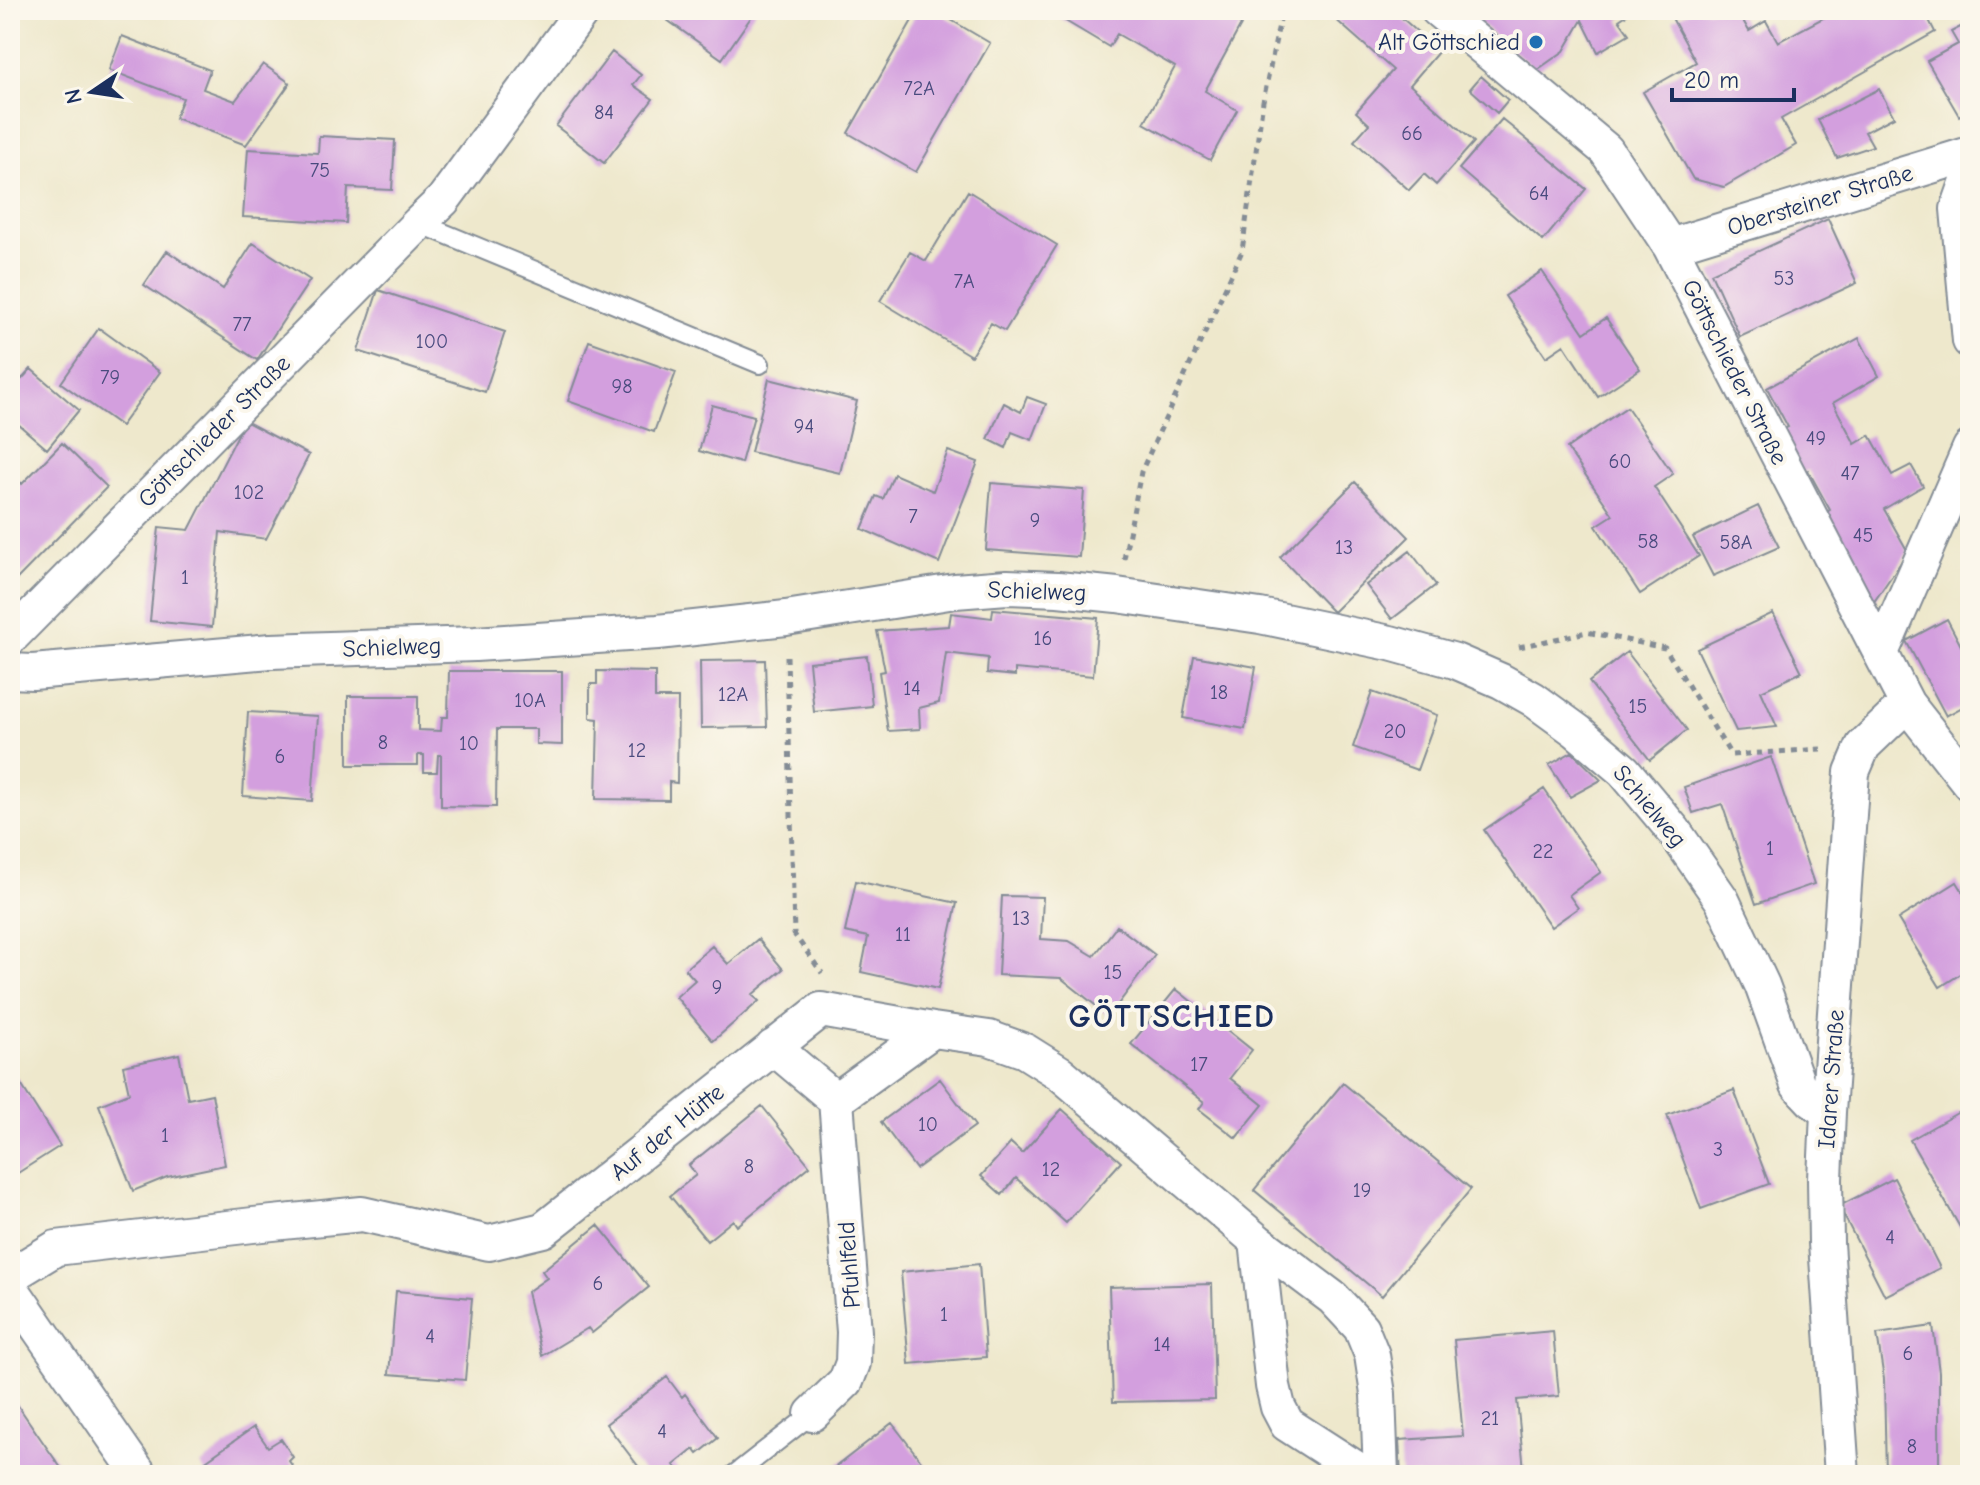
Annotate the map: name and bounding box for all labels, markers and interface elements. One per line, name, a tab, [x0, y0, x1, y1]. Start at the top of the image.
place label: Alt Göttschied	[1378, 28, 1520, 56]
marker: Alt Göttschied	[1527, 33, 1545, 51]
north arrow	[52, 52, 132, 132]
scale bar	[1672, 52, 1794, 102]
text: 20 m	[1684, 66, 1739, 94]
house number: 72A	[903, 77, 935, 100]
text: N	[59, 86, 88, 106]
house number: 84	[594, 101, 614, 124]
house number: 66	[1401, 122, 1423, 145]
street label: Obersteiner Straße	[1724, 158, 1916, 242]
house number: 75	[310, 159, 330, 182]
house number: 64	[1529, 182, 1549, 205]
house number: 53	[1774, 267, 1794, 290]
house number: 7A	[953, 270, 975, 293]
street label: Göttschieder Straße	[1676, 275, 1794, 469]
house number: 77	[233, 313, 252, 336]
house number: 100	[416, 330, 448, 353]
street label: Göttschieder Straße	[132, 349, 296, 513]
house number: 79	[100, 366, 120, 389]
house number: 98	[612, 375, 632, 398]
house number: 94	[794, 415, 814, 438]
house number: 49	[1806, 427, 1826, 450]
house number: 60	[1608, 450, 1632, 473]
house number: 47	[1840, 462, 1860, 485]
house number: 102	[234, 481, 264, 504]
house number: 7	[908, 505, 918, 528]
house number: 9	[1030, 509, 1040, 532]
house number: 45	[1853, 524, 1873, 547]
house number: 58	[1637, 530, 1659, 553]
house number: 58A	[1720, 531, 1753, 554]
house number: 13	[1335, 536, 1353, 559]
house number: 1	[181, 566, 189, 589]
street label: Schielweg	[987, 575, 1087, 607]
house number: 16	[1034, 627, 1052, 650]
street label: Schielweg	[342, 631, 442, 663]
house number: 14	[903, 677, 921, 700]
house number: 18	[1210, 681, 1228, 704]
house number: 12A	[718, 683, 748, 706]
house number: 10A	[514, 689, 546, 712]
house number: 15	[1629, 695, 1647, 718]
house number: 20	[1384, 720, 1406, 743]
house number: 8	[378, 731, 388, 754]
house number: 10	[459, 732, 479, 755]
house number: 12	[628, 739, 646, 762]
house number: 6	[275, 745, 285, 768]
street label: Schielweg	[1607, 759, 1693, 853]
house number: 1	[1766, 837, 1774, 860]
house number: 22	[1533, 840, 1553, 863]
house number: 13	[1012, 907, 1030, 930]
house number: 11	[895, 923, 911, 946]
house number: 15	[1104, 961, 1122, 984]
house number: 9	[712, 976, 722, 999]
district label: GÖTTSCHIED	[1068, 998, 1276, 1035]
street label: Idarer Straße	[1812, 1009, 1850, 1149]
house number: 17	[1190, 1053, 1208, 1076]
street label: Auf der Hütte	[605, 1078, 729, 1186]
house number: 10	[918, 1113, 938, 1136]
house number: 1	[161, 1124, 169, 1147]
house number: 3	[1713, 1138, 1723, 1161]
house number: 8	[744, 1155, 754, 1178]
house number: 12	[1042, 1158, 1060, 1181]
house number: 19	[1353, 1179, 1371, 1202]
street label: Pfuhlfeld	[832, 1221, 866, 1309]
house number: 4	[1885, 1226, 1895, 1249]
house number: 6	[593, 1272, 603, 1295]
house number: 1	[940, 1303, 948, 1326]
house number: 4	[425, 1325, 435, 1348]
house number: 14	[1153, 1333, 1171, 1356]
house number: 6	[1903, 1342, 1913, 1365]
house number: 21	[1481, 1407, 1499, 1430]
house number: 4	[657, 1420, 667, 1443]
house number: 8	[1907, 1435, 1917, 1458]

